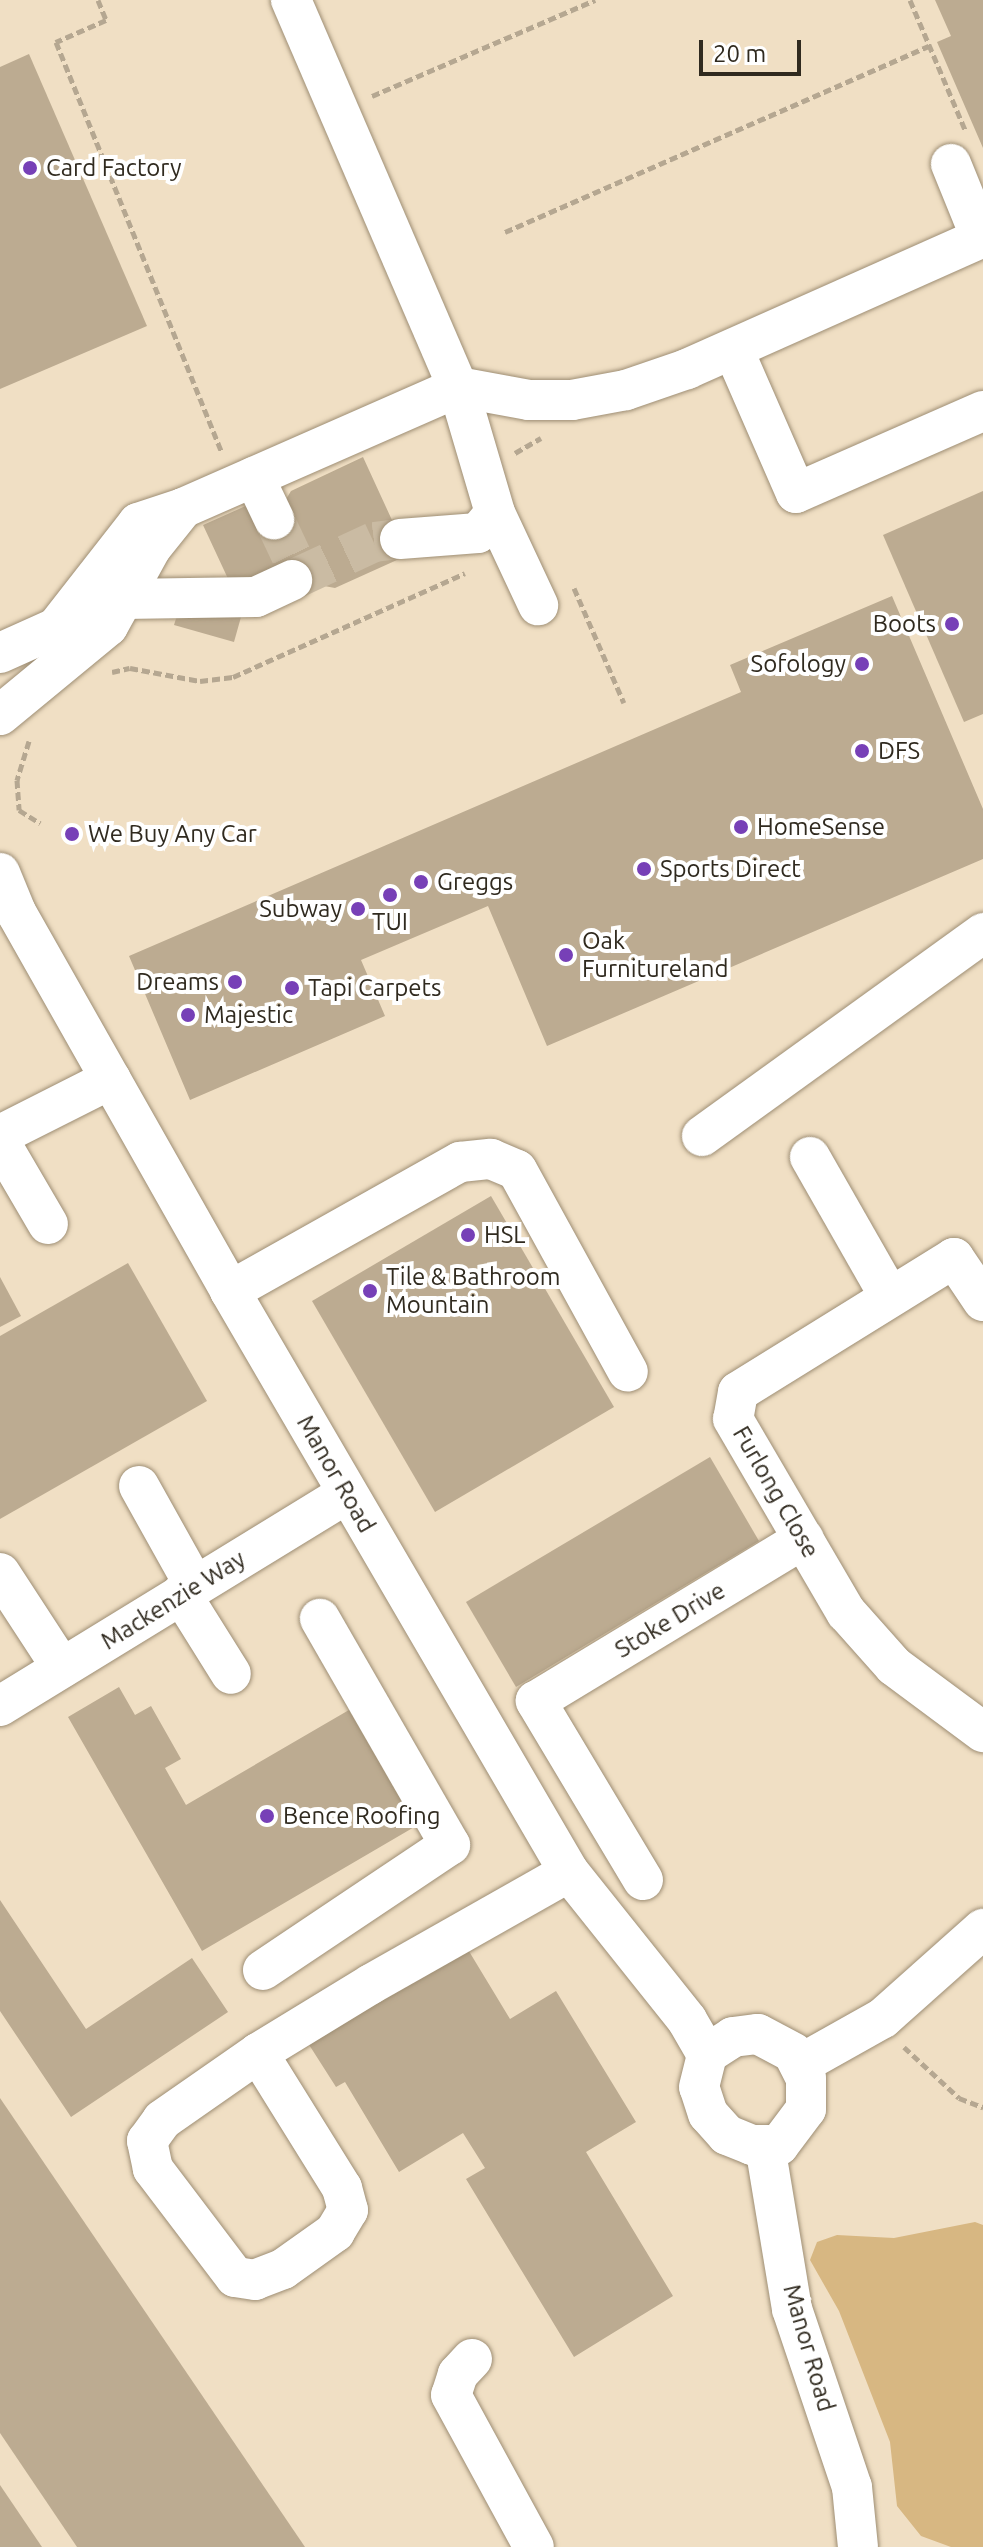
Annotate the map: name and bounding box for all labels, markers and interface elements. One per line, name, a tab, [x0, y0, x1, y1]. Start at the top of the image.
scale bar	[703, 24, 805, 74]
text: 20 m	[713, 40, 766, 67]
place label: Card Factory	[46, 154, 182, 182]
marker: Card Factory	[21, 159, 39, 177]
place label: Boots	[873, 610, 936, 638]
marker: Boots	[943, 615, 961, 633]
place label: Sofology	[751, 650, 846, 678]
marker: Sofology	[853, 655, 871, 673]
place label: DFS	[878, 737, 920, 765]
marker: DFS	[853, 742, 871, 760]
place label: HomeSense	[757, 813, 885, 841]
marker: HomeSense	[732, 818, 750, 836]
place label: We Buy Any Car	[88, 820, 257, 848]
marker: We Buy Any Car	[63, 825, 81, 843]
place label: Sports Direct	[660, 855, 801, 883]
marker: Sports Direct	[635, 860, 653, 878]
place label: Greggs	[437, 868, 513, 896]
marker: Greggs	[412, 873, 430, 891]
marker: TUI	[381, 886, 399, 904]
place label: Subway	[259, 895, 342, 923]
marker: Subway	[349, 900, 367, 918]
place label: TUI	[372, 908, 408, 936]
place label: Oak Furnitureland	[582, 927, 728, 983]
marker: Oak Furnitureland	[557, 946, 575, 964]
place label: Dreams	[136, 968, 219, 996]
marker: Dreams	[226, 973, 244, 991]
place label: Tapi Carpets	[308, 974, 441, 1002]
marker: Tapi Carpets	[283, 979, 301, 997]
place label: Majestic	[204, 1001, 293, 1029]
marker: Majestic	[179, 1006, 197, 1024]
place label: HSL	[484, 1221, 526, 1249]
marker: HSL	[459, 1226, 477, 1244]
place label: Tile & Bathroom Mountain	[386, 1263, 561, 1319]
marker: Tile & Bathroom Mountain	[361, 1282, 379, 1300]
street label: Manor Road	[291, 1410, 381, 1538]
street label: Furlong Close	[727, 1421, 825, 1563]
street label: Mackenzie Way	[96, 1544, 250, 1656]
street label: Stoke Drive	[610, 1576, 730, 1664]
place label: Bence Roofing	[283, 1802, 440, 1830]
marker: Bence Roofing	[258, 1807, 276, 1825]
street label: Manor Road	[777, 2281, 841, 2415]

